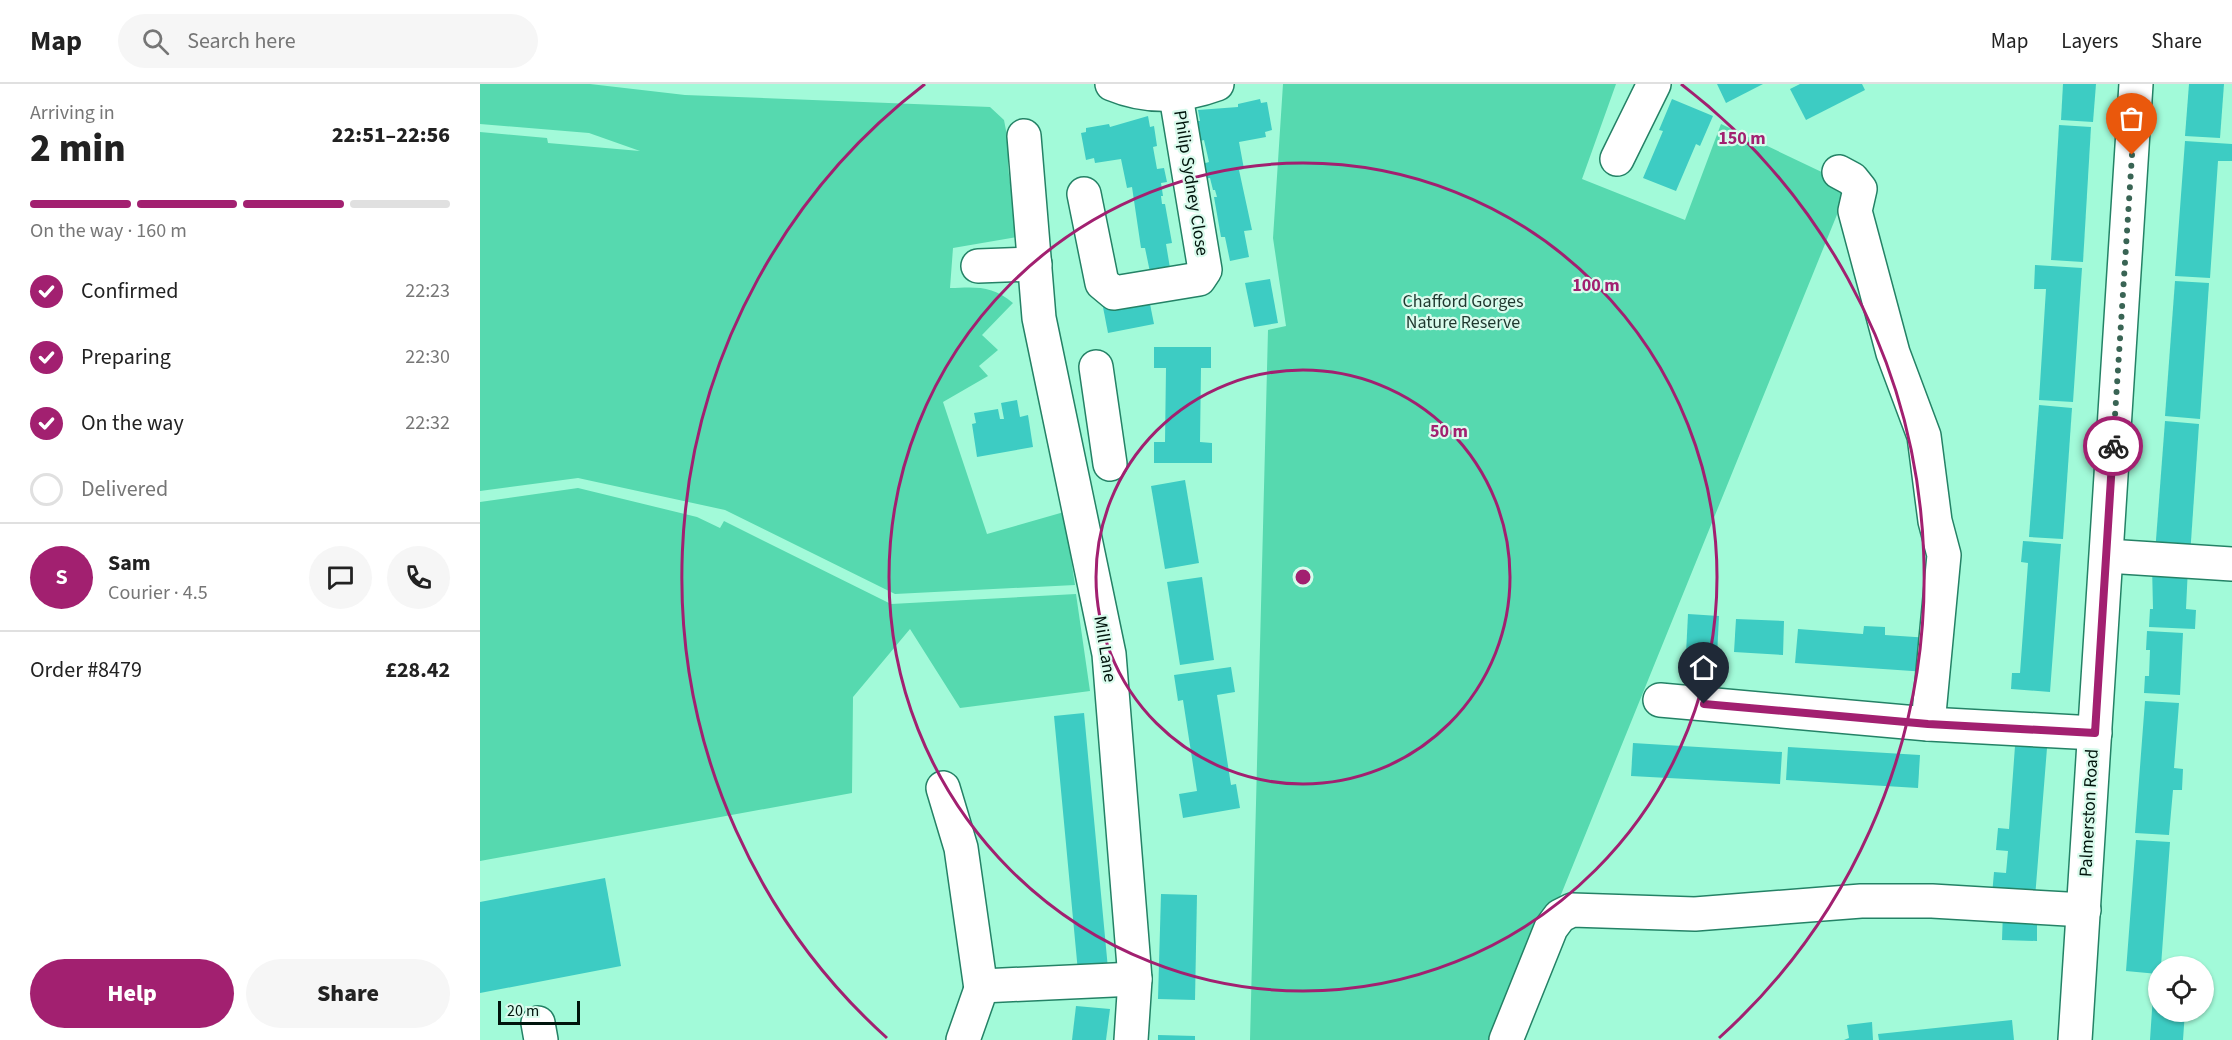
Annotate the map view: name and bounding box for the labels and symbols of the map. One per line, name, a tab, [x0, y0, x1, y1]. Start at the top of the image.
pin	[2106, 93, 2157, 155]
street label: Philip Sydney Close	[1167, 109, 1215, 258]
text: 150 m	[1718, 126, 1766, 151]
text: 100 m	[1572, 273, 1620, 298]
park label: Chafford Gorges Nature Reserve	[1403, 289, 1523, 335]
courier	[2083, 416, 2143, 476]
text: 50 m	[1430, 419, 1468, 444]
centre of rings	[1293, 567, 1313, 587]
street label: Mill Lane	[1087, 614, 1123, 684]
pin	[1678, 642, 1729, 704]
street label: Palmerston Road	[2073, 748, 2105, 878]
scale bar	[498, 998, 580, 1026]

